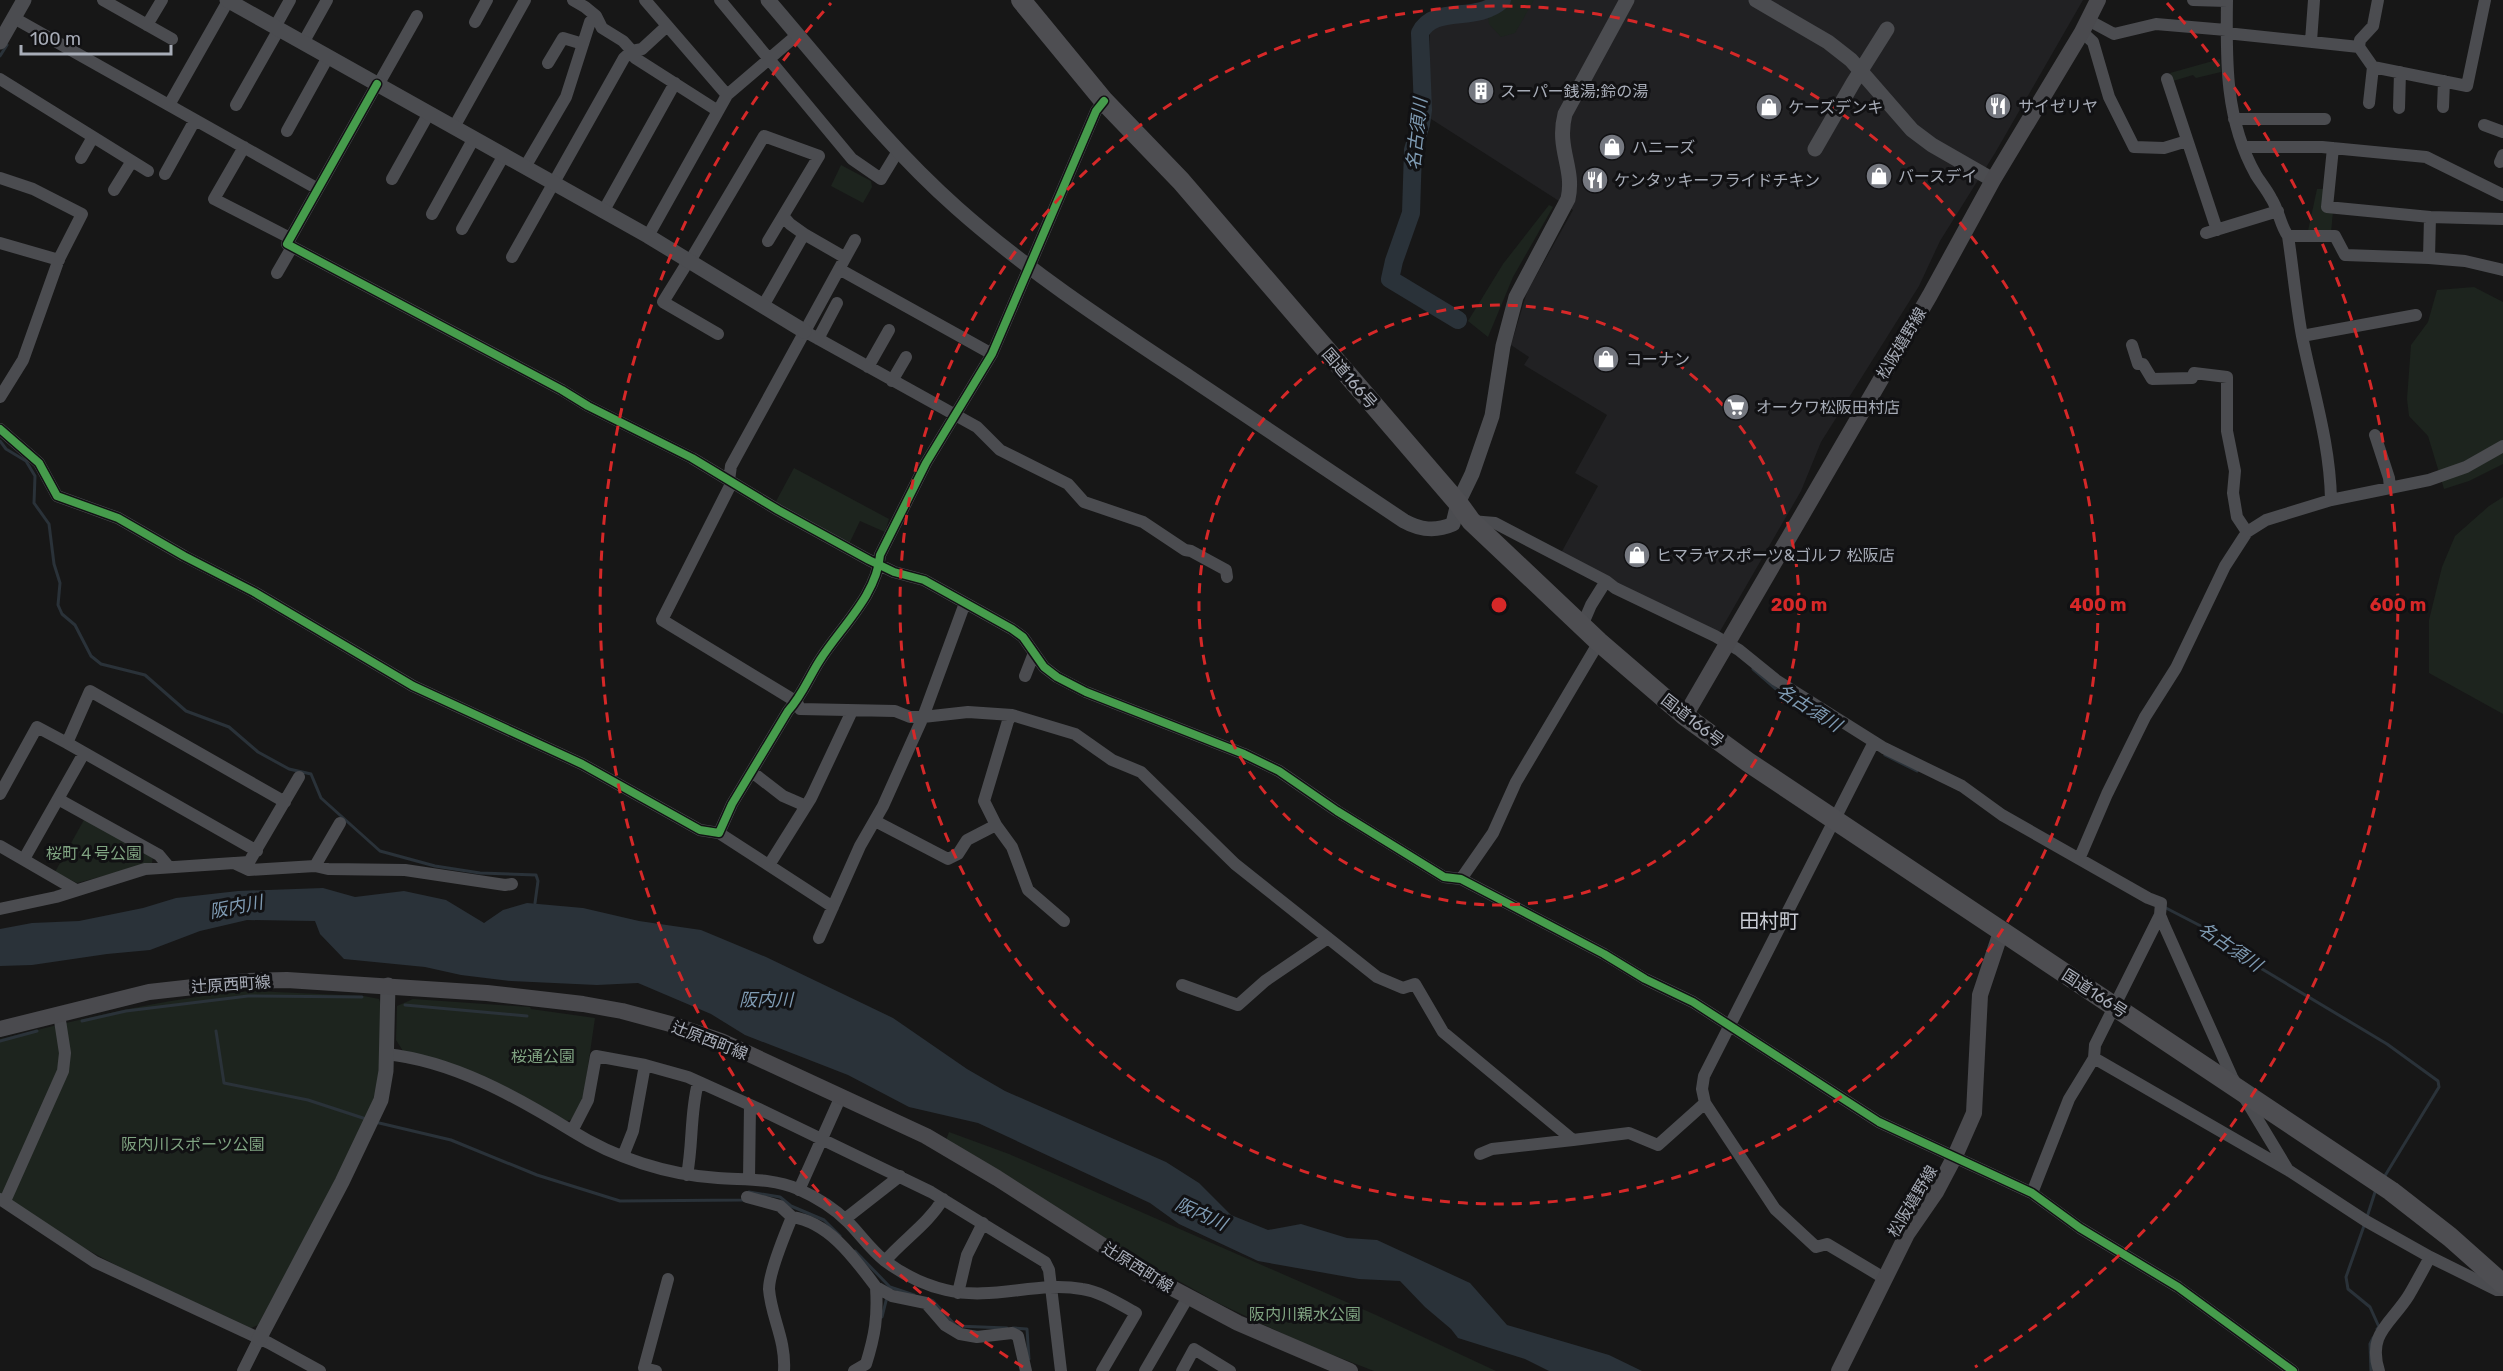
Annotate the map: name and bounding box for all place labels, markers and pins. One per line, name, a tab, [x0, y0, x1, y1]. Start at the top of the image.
building icon: スーパー銭湯;鈴の湯	[1466, 76, 1496, 106]
place label: スーパー銭湯;鈴の湯	[1500, 82, 1648, 101]
restaurant icon: サイゼリヤ	[1983, 91, 2013, 121]
shop icon: ケーズデンキ	[1754, 92, 1784, 122]
place label: サイゼリヤ	[2018, 97, 2098, 116]
place label: ケーズデンキ	[1788, 98, 1883, 117]
shop icon: ハニーズ	[1597, 132, 1627, 162]
place label: ハニーズ	[1632, 138, 1695, 157]
shop icon: バースデイ	[1864, 161, 1894, 191]
restaurant icon: ケンタッキーフライドチキン	[1580, 165, 1610, 195]
place label: バースデイ	[1898, 167, 1977, 186]
place label: ケンタッキーフライドチキン	[1614, 171, 1820, 190]
shop icon: コーナン	[1591, 344, 1621, 374]
place label: コーナン	[1626, 350, 1690, 369]
supermarket icon: オークワ松阪田村店	[1721, 392, 1751, 422]
place label: オークワ松阪田村店	[1756, 398, 1900, 417]
shop icon: ヒマラヤスポーツ&ゴルフ 松阪店	[1622, 540, 1652, 570]
place label: ヒマラヤスポーツ&ゴルフ 松阪店	[1656, 546, 1895, 565]
centre of rings	[1489, 595, 1509, 615]

